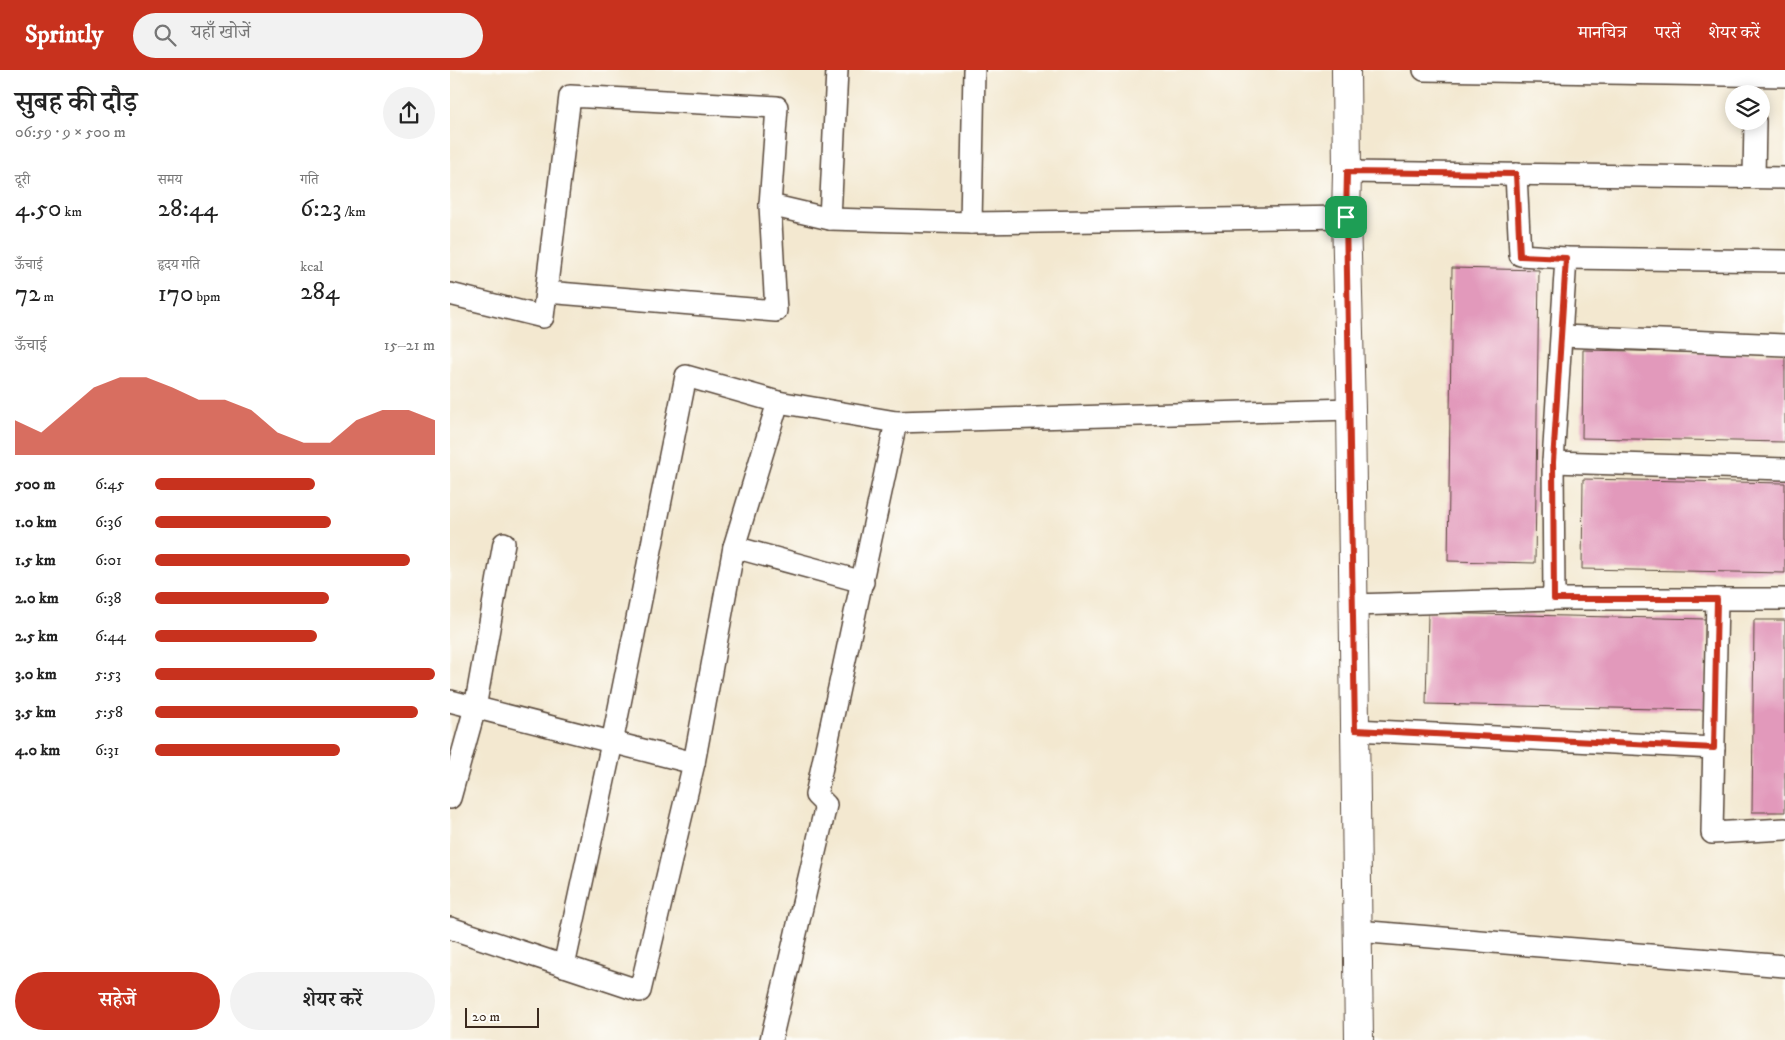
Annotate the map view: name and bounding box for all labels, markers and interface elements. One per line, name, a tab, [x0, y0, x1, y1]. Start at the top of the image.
search box	[133, 13, 483, 58]
text: Sprintly	[25, 20, 103, 50]
icon: search	[151, 21, 179, 49]
text: यहाँ खोजें	[191, 21, 251, 44]
text: मानचित्र	[1578, 22, 1627, 44]
text: परतें	[1655, 22, 1680, 44]
text: शेयर करें	[1708, 22, 1760, 44]
text: सुबह की दौड़	[15, 85, 137, 120]
map controls	[1725, 85, 1770, 130]
button: layers	[1725, 85, 1770, 130]
button: share	[383, 87, 435, 139]
text: 06:59 · 9 × 500 m	[15, 122, 126, 142]
text: दूरी	[15, 171, 30, 189]
text: समय	[158, 171, 182, 189]
text: गति	[300, 171, 319, 189]
text: 4.50	[15, 193, 62, 224]
text: 28:44	[158, 193, 218, 224]
text: 6:23	[300, 193, 341, 224]
pin	[1325, 196, 1367, 238]
text: km	[62, 203, 82, 221]
text: /km	[341, 203, 366, 221]
icon: arrive	[1332, 203, 1360, 231]
text: ऊँचाई	[15, 256, 43, 274]
text: हृदय गति	[158, 256, 200, 274]
text: kcal	[300, 258, 323, 276]
text: 284	[300, 276, 340, 307]
text: 72	[15, 278, 40, 309]
text: 170	[158, 278, 193, 309]
text: m	[40, 288, 54, 306]
text: bpm	[193, 288, 221, 306]
text: ऊँचाई	[15, 335, 47, 355]
text: 15–21 m	[384, 335, 435, 355]
text: 500 m	[15, 474, 56, 494]
text: 6:45	[95, 474, 125, 494]
text: 1.0 km	[15, 512, 57, 532]
text: 6:36	[95, 512, 122, 532]
text: 1.5 km	[15, 550, 56, 570]
text: 6:01	[95, 550, 122, 570]
text: 2.0 km	[15, 588, 59, 608]
text: 6:38	[95, 588, 121, 608]
text: 2.5 km	[15, 626, 58, 646]
text: 6:44	[95, 626, 126, 646]
text: 3.0 km	[15, 664, 57, 684]
text: 5:53	[95, 664, 121, 684]
text: 3.5 km	[15, 702, 56, 722]
text: 5:58	[95, 702, 123, 722]
text: 4.0 km	[15, 740, 60, 760]
text: 6:31	[95, 740, 119, 760]
button: सहेजें	[15, 972, 220, 1030]
button: शेयर करें	[230, 972, 435, 1030]
scale bar	[465, 1005, 539, 1028]
text: 20 m	[472, 1008, 500, 1026]

